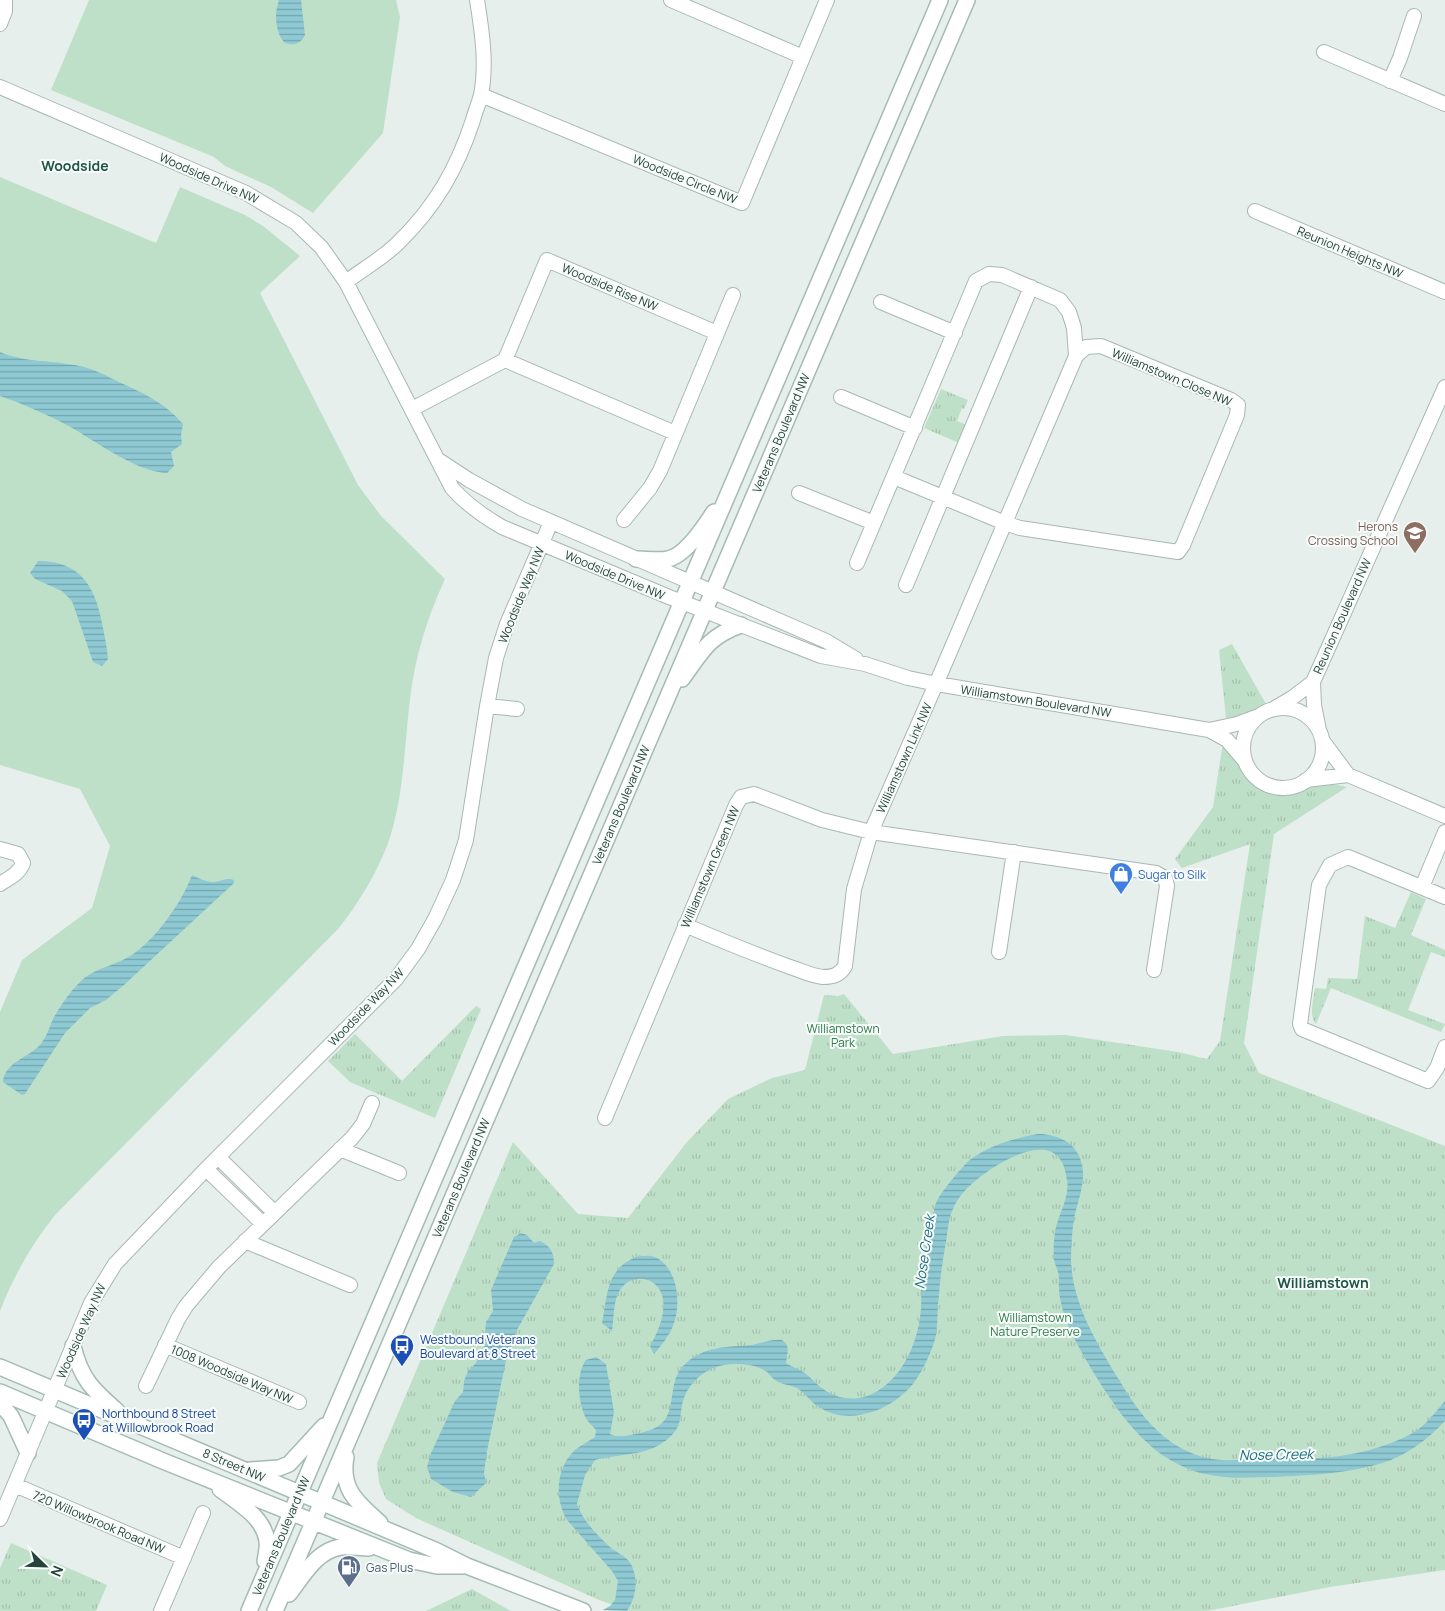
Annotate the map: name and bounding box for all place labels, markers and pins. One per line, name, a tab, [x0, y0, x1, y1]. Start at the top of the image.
place label: Herons Crossing School	[1308, 518, 1398, 549]
school or university icon: Herons Crossing School	[1402, 520, 1428, 554]
shop icon: Sugar to Silk	[1108, 861, 1134, 895]
place label: Sugar to Silk	[1138, 866, 1207, 883]
place label: Westbound Veterans Boulevard at 8 Street	[420, 1331, 536, 1362]
bus stop icon: Westbound Veterans Boulevard at 8 Street	[389, 1333, 415, 1367]
place label: Northbound 8 Street at Willowbrook Road	[102, 1405, 216, 1436]
bus stop icon: Northbound 8 Street at Willowbrook Road	[71, 1407, 97, 1441]
fuel station icon: Gas Plus	[336, 1554, 362, 1588]
place label: Gas Plus	[366, 1559, 413, 1576]

